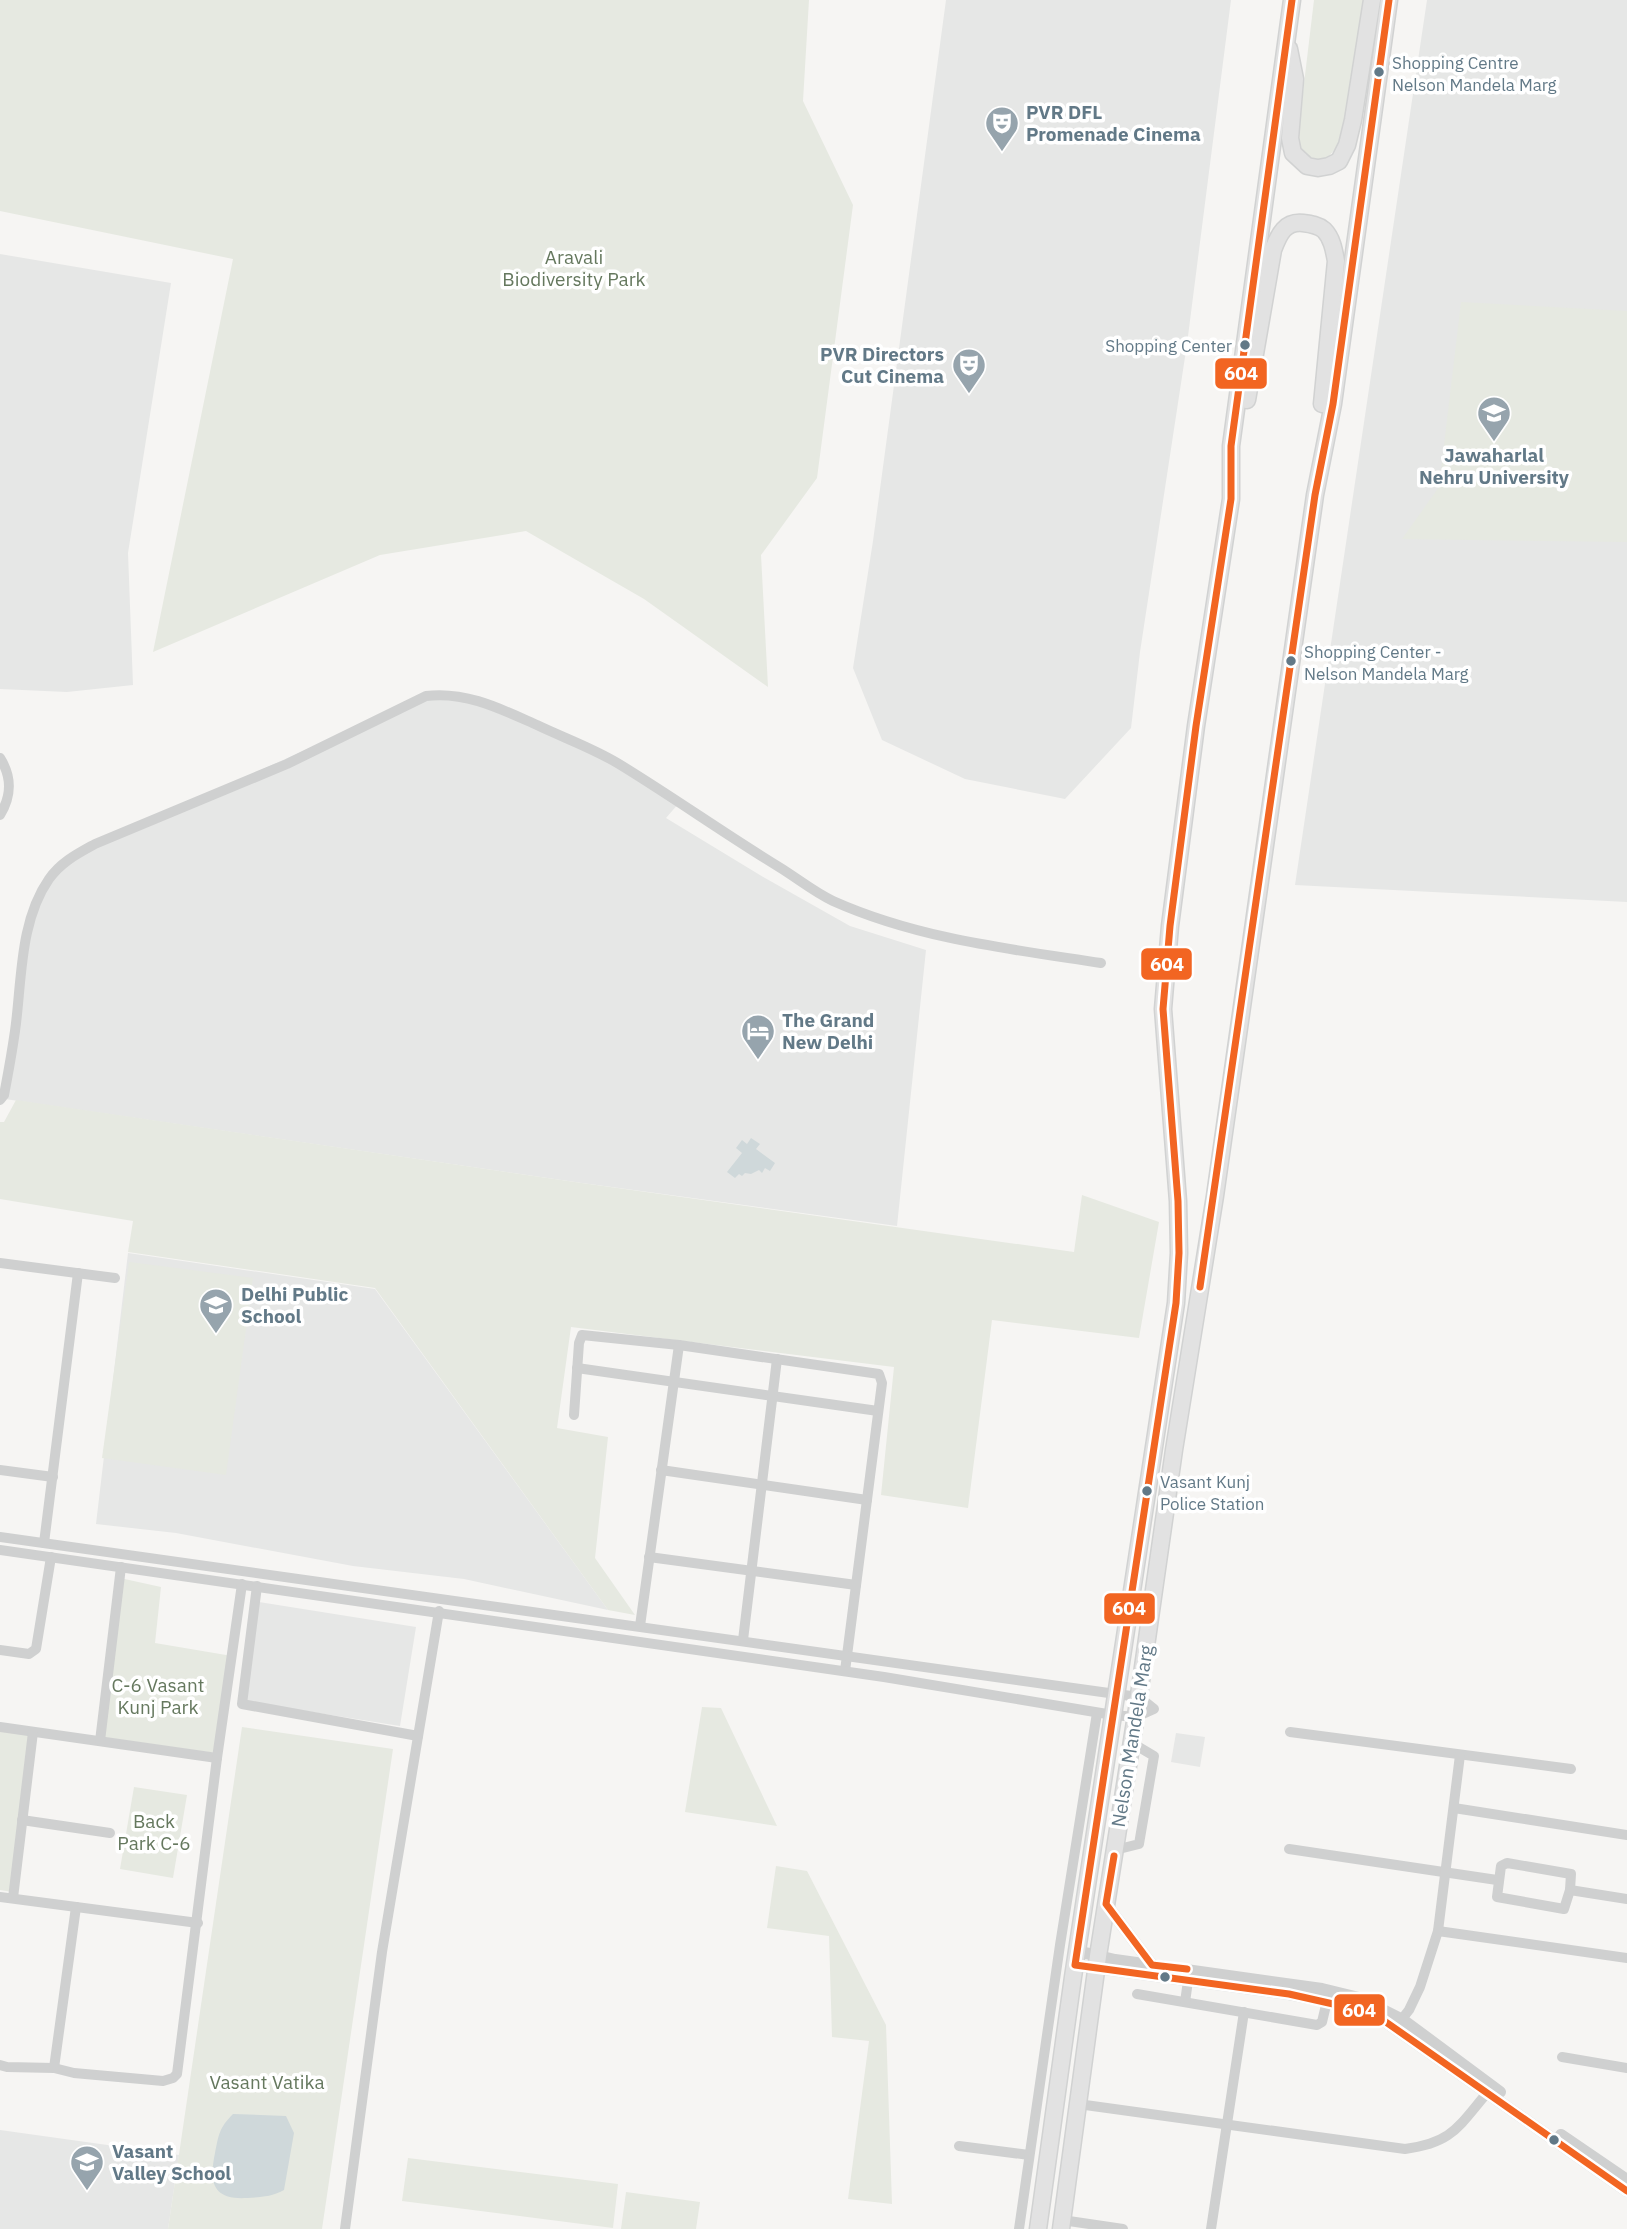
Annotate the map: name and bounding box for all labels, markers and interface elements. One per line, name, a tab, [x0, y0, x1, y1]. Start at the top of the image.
place label: Shopping Centre Nelson Mandela Marg	[1392, 52, 1557, 96]
marker: Shopping Centre Nelson Mandela Marg	[1372, 65, 1386, 79]
place label: PVR DFL Promenade Cinema	[1026, 100, 1201, 146]
theatre icon: PVR DFL Promenade Cinema	[983, 104, 1021, 153]
park label: Aravali Biodiversity Park	[502, 245, 646, 291]
place label: Shopping Center	[1105, 335, 1232, 357]
marker: Shopping Center	[1238, 338, 1252, 352]
place label: PVR Directors Cut Cinema	[820, 342, 944, 388]
theatre icon: PVR Directors Cut Cinema	[950, 346, 988, 395]
line badge: 604	[1214, 357, 1268, 390]
text: 604	[1224, 361, 1258, 385]
school or university icon: Jawaharlal Nehru University	[1475, 394, 1513, 443]
place label: Jawaharlal Nehru University	[1419, 443, 1570, 489]
place label: Shopping Center - Nelson Mandela Marg	[1304, 641, 1469, 685]
marker: Shopping Center - Nelson Mandela Marg	[1284, 654, 1298, 668]
line badge: 604	[1140, 947, 1193, 981]
text: 604	[1150, 952, 1184, 976]
place label: The Grand New Delhi	[782, 1008, 874, 1054]
hotel icon: The Grand New Delhi	[739, 1012, 777, 1061]
place label: Delhi Public School	[241, 1282, 348, 1328]
school or university icon: Delhi Public School	[197, 1286, 235, 1335]
place label: Vasant Kunj Police Station	[1160, 1471, 1264, 1515]
marker: Vasant Kunj Police Station	[1140, 1484, 1154, 1498]
line badge: 604	[1103, 1592, 1156, 1625]
text: 604	[1112, 1596, 1146, 1620]
street label: Nelson Mandela Marg	[1106, 1643, 1158, 1829]
park label: C-6 Vasant Kunj Park	[112, 1673, 204, 1719]
park label: Back Park C-6	[117, 1809, 191, 1855]
unlabelled marker	[1158, 1970, 1172, 1984]
line badge: 604	[1333, 1993, 1386, 2027]
text: 604	[1342, 1998, 1376, 2022]
park label: Vasant Vatika	[209, 2070, 325, 2094]
unlabelled marker	[1547, 2133, 1561, 2147]
place label: Vasant Valley School	[112, 2139, 231, 2185]
school or university icon: Vasant Valley School	[68, 2143, 106, 2192]

